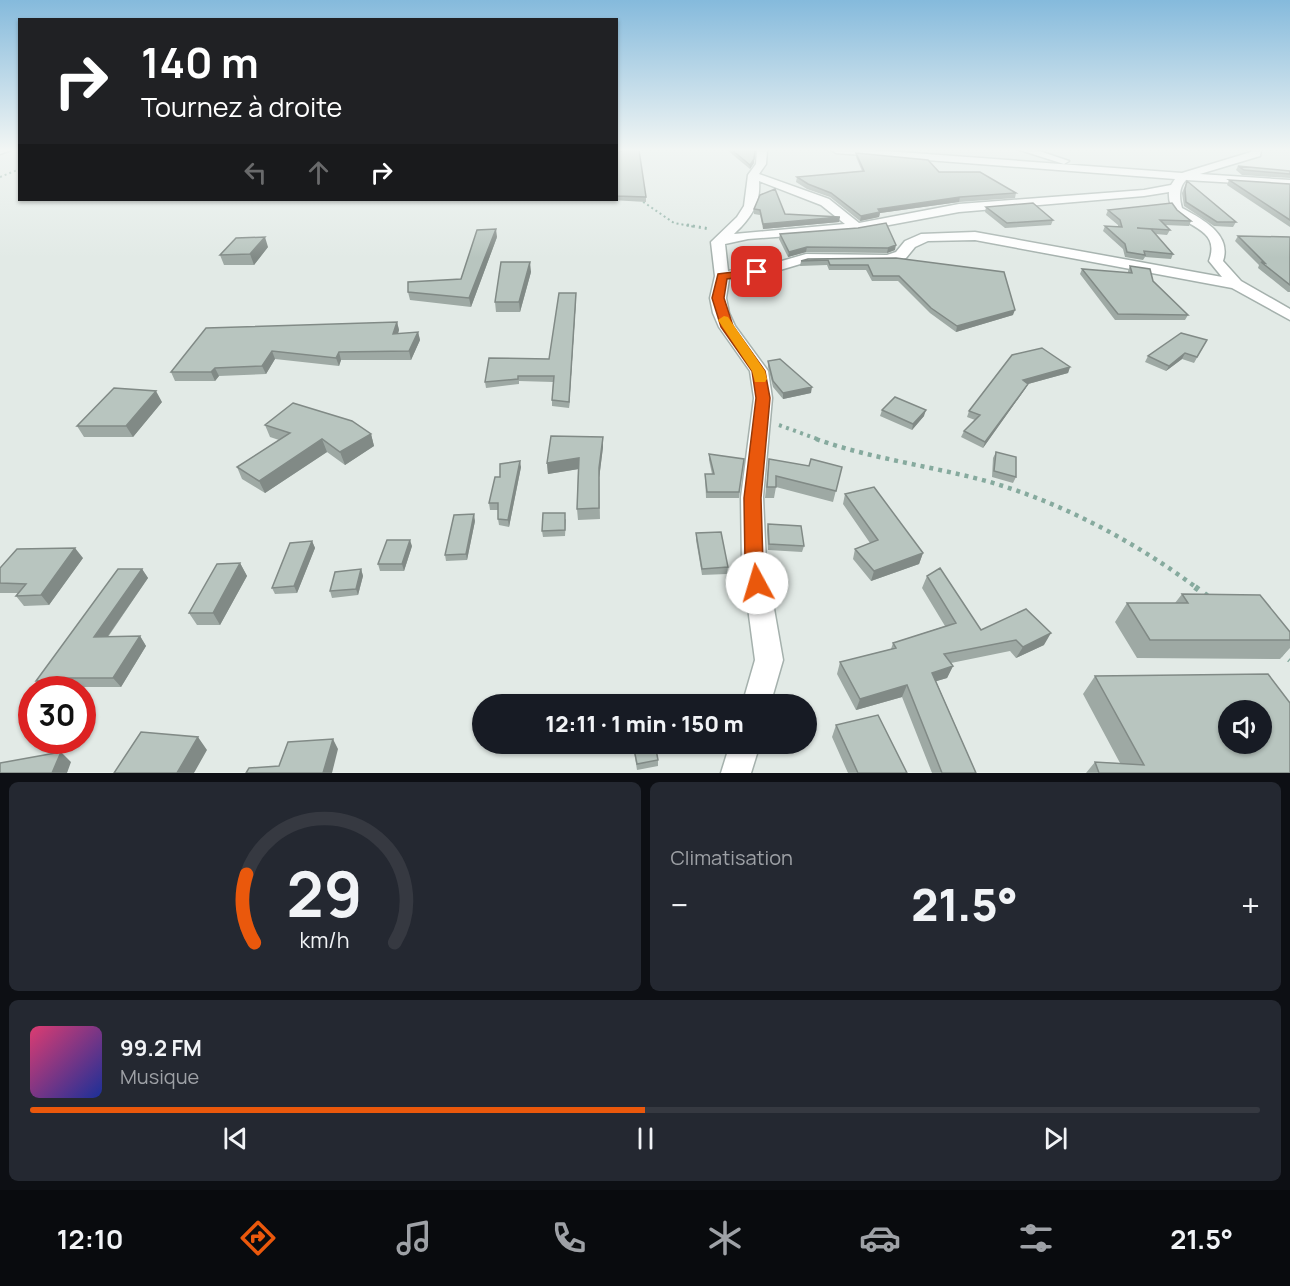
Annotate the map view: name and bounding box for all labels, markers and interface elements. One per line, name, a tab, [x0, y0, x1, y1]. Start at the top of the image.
text: 140 m	[141, 33, 259, 91]
icon: right	[42, 42, 120, 120]
text: Tournez à droite	[141, 88, 342, 125]
icon: left	[239, 156, 272, 189]
icon: ahead	[302, 156, 335, 189]
icon: right	[365, 156, 398, 189]
pin	[731, 246, 782, 297]
icon: arrive	[740, 255, 773, 288]
position arrow	[725, 551, 789, 615]
speed limit sign: 30	[18, 676, 96, 754]
map controls	[1218, 700, 1272, 754]
button: sound	[1218, 700, 1272, 754]
text: 12:11 · 1 min · 150 m	[545, 709, 744, 739]
text: Climatisation	[671, 844, 793, 871]
text: 29	[287, 850, 363, 936]
text: 21.5°	[911, 873, 1018, 935]
text: −	[671, 882, 688, 927]
text: +	[1241, 882, 1260, 927]
text: km/h	[300, 926, 350, 955]
text: 99.2 FM	[120, 1033, 202, 1063]
text: Musique	[120, 1063, 199, 1090]
icon: previous	[219, 1122, 252, 1155]
icon: pause	[629, 1122, 662, 1155]
icon: next	[1039, 1122, 1072, 1155]
icon: directions	[237, 1217, 279, 1259]
icon: music	[393, 1217, 435, 1259]
icon: phone	[548, 1217, 590, 1259]
icon: climate	[704, 1217, 746, 1259]
icon: car	[859, 1217, 901, 1259]
icon: filters	[1015, 1217, 1057, 1259]
text: 12:10	[57, 1220, 124, 1257]
text: 21.5°	[1170, 1220, 1233, 1257]

